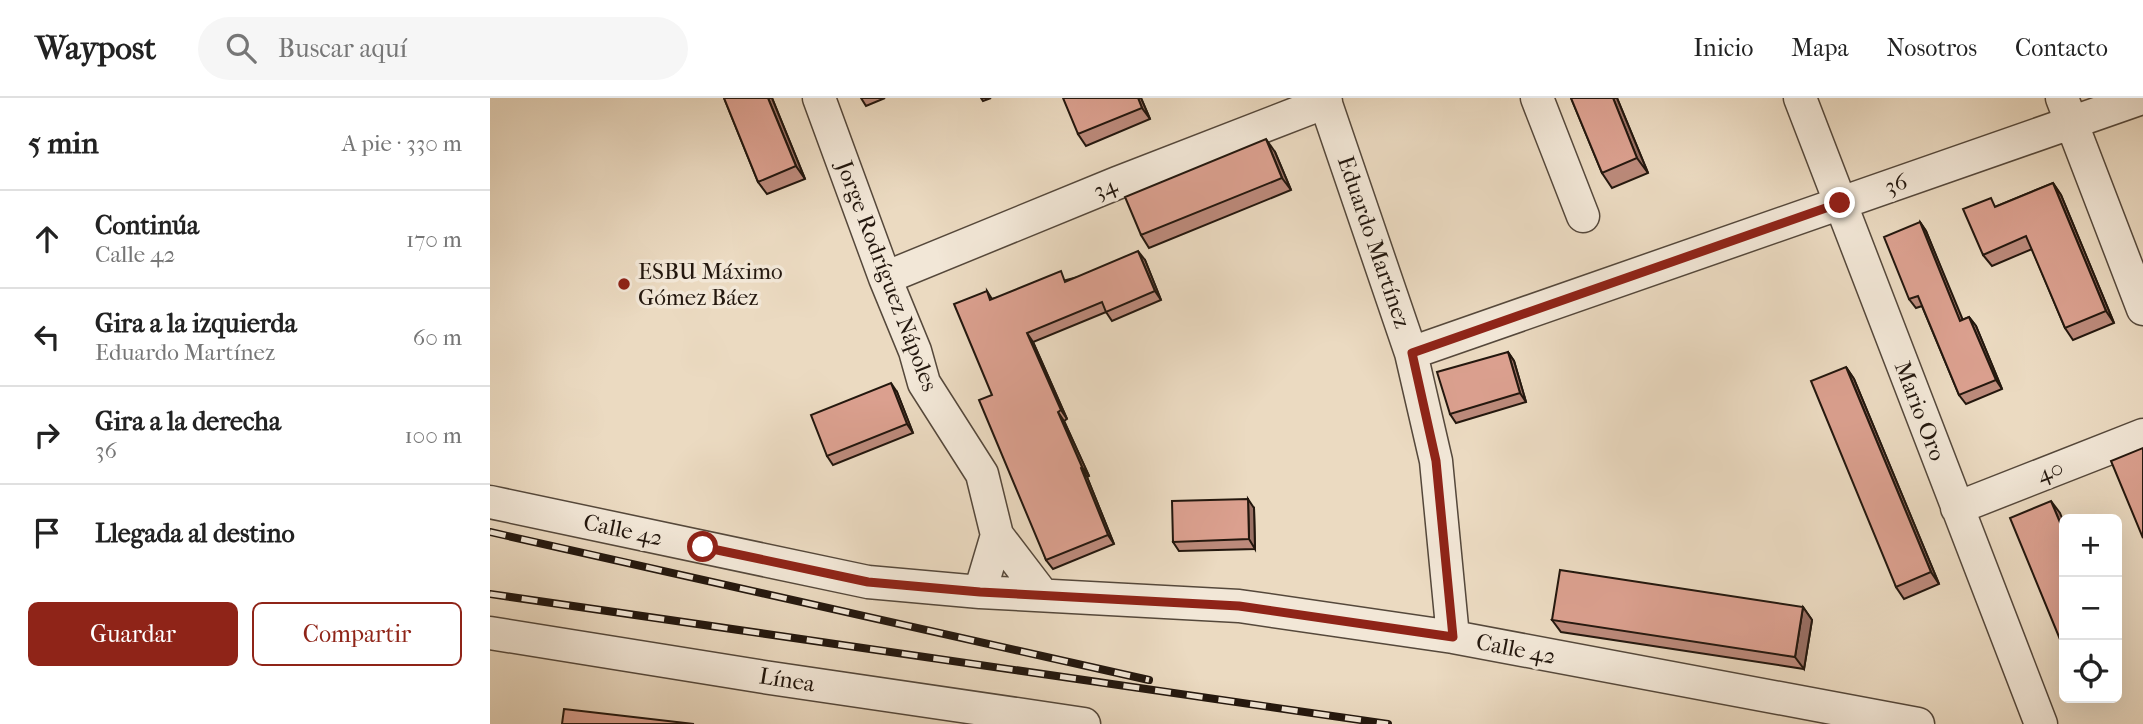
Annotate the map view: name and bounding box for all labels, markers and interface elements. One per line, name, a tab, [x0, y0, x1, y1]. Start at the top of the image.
search box	[198, 17, 688, 80]
text: Waypost	[35, 29, 156, 68]
icon: search	[222, 29, 260, 67]
text: Buscar aquí	[278, 33, 407, 64]
text: Inicio	[1693, 34, 1753, 62]
text: Mapa	[1791, 34, 1849, 62]
text: Nosotros	[1887, 34, 1977, 62]
text: Contacto	[2015, 34, 2108, 62]
text: 5 min	[28, 126, 99, 161]
text: A pie · 330 m	[342, 130, 462, 157]
street label: Eduardo Martínez	[1332, 152, 1416, 332]
street label: Jorge Rodríguez Nápoles	[830, 155, 943, 395]
street label: 36	[1881, 167, 1911, 200]
street label: 34	[1089, 171, 1122, 205]
route end	[1824, 187, 1855, 218]
text: Continúa	[95, 210, 199, 241]
icon: ahead	[28, 220, 66, 258]
text: 170 m	[406, 226, 462, 253]
text: Calle 42	[95, 241, 175, 268]
place label: ESBU Máximo Gómez Báez	[638, 258, 783, 311]
marker: ESBU Máximo Gómez Báez	[616, 276, 632, 292]
text: Gira a la izquierda	[95, 308, 297, 339]
icon: left	[28, 318, 66, 356]
text: 60 m	[413, 324, 462, 351]
text: Eduardo Martínez	[95, 339, 275, 366]
street label: Mario Oro	[1889, 358, 1951, 464]
text: Gira a la derecha	[95, 406, 281, 437]
icon: right	[28, 416, 66, 454]
text: 100 m	[404, 422, 462, 449]
text: 36	[95, 437, 117, 464]
street label: 40	[2033, 454, 2067, 488]
street label: Calle 42	[581, 508, 665, 552]
icon: arrive	[28, 514, 66, 552]
map controls	[2059, 514, 2122, 703]
button: +	[2059, 514, 2122, 577]
text: Llegada al destino	[95, 518, 295, 549]
route start	[687, 531, 718, 562]
button: −	[2059, 577, 2122, 640]
button: Guardar	[28, 602, 238, 666]
button: Compartir	[252, 602, 462, 666]
street label: Calle 42	[1474, 628, 1558, 670]
button: locate	[2059, 640, 2122, 703]
street label: Línea	[757, 662, 817, 698]

